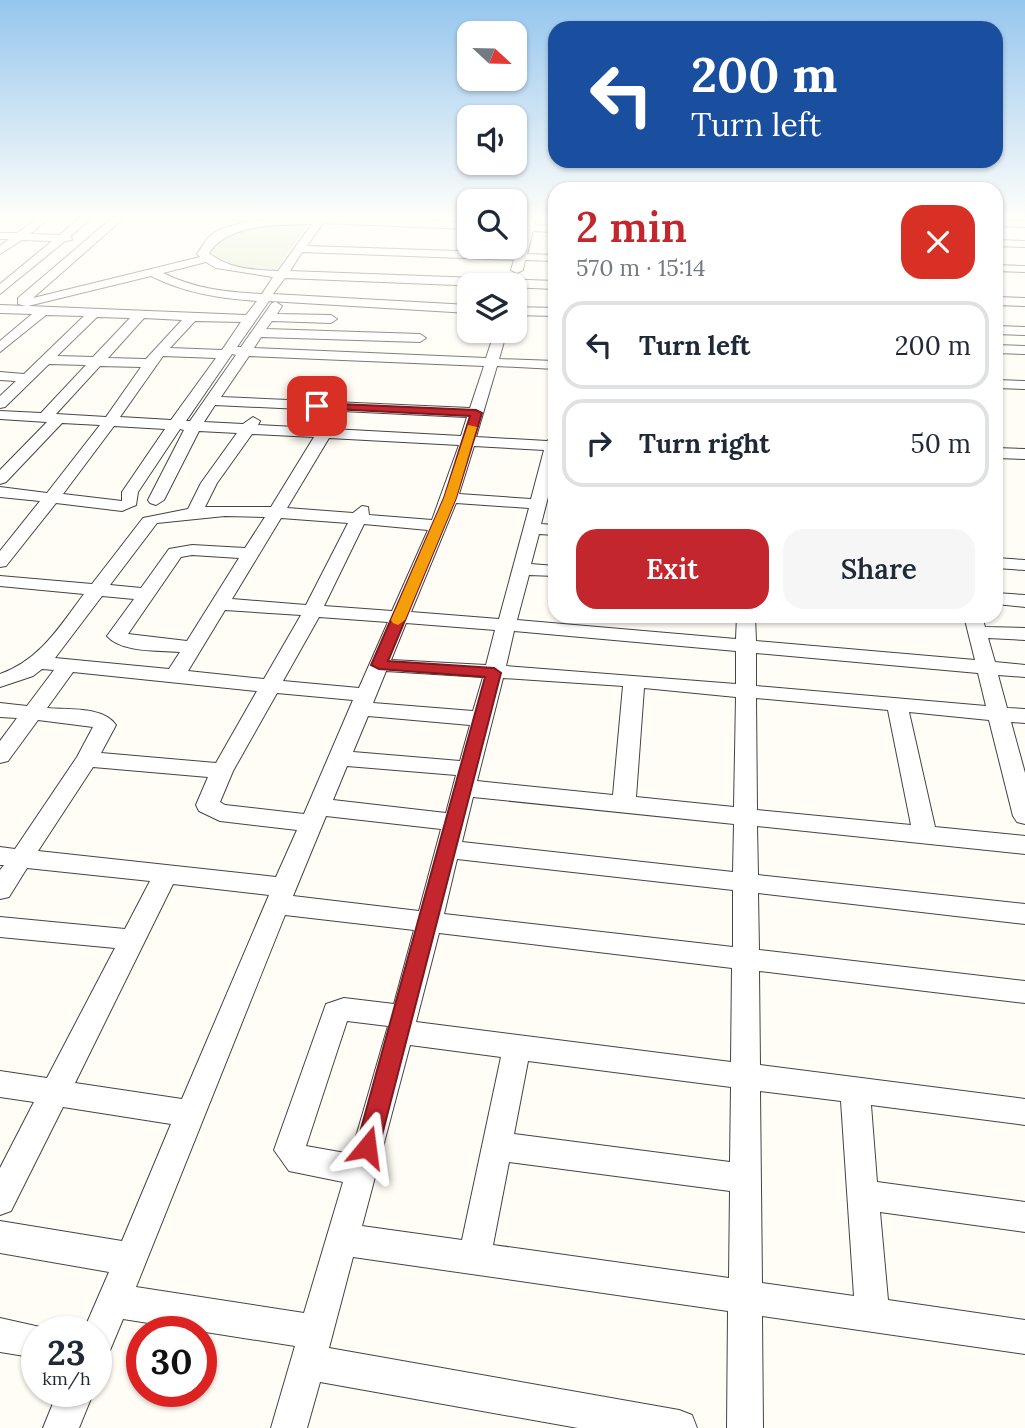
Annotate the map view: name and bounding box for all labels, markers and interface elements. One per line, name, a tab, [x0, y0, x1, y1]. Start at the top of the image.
north arrow	[457, 21, 527, 91]
map controls	[457, 21, 527, 343]
text: 200 m	[691, 43, 837, 105]
icon: left	[576, 49, 667, 140]
text: Turn left	[691, 104, 821, 145]
button: sound	[457, 105, 527, 175]
button: search	[457, 189, 527, 259]
text: 2 min	[576, 200, 687, 254]
button: close	[901, 205, 975, 279]
text: 570 m · 15:14	[576, 253, 705, 282]
button: layers	[457, 273, 527, 343]
icon: left	[580, 326, 618, 364]
text: Turn left	[639, 329, 750, 362]
text: 200 m	[895, 329, 971, 362]
pin	[287, 376, 347, 436]
icon: arrive	[298, 387, 336, 425]
icon: right	[580, 424, 618, 462]
text: Turn right	[639, 427, 770, 460]
text: 50 m	[911, 427, 971, 460]
button: Exit	[576, 529, 769, 609]
button: Share	[783, 529, 975, 609]
position arrow	[330, 1110, 404, 1184]
speed limit sign: 30	[126, 1316, 217, 1407]
text: 23	[47, 1330, 86, 1375]
text: km/h	[42, 1367, 91, 1390]

